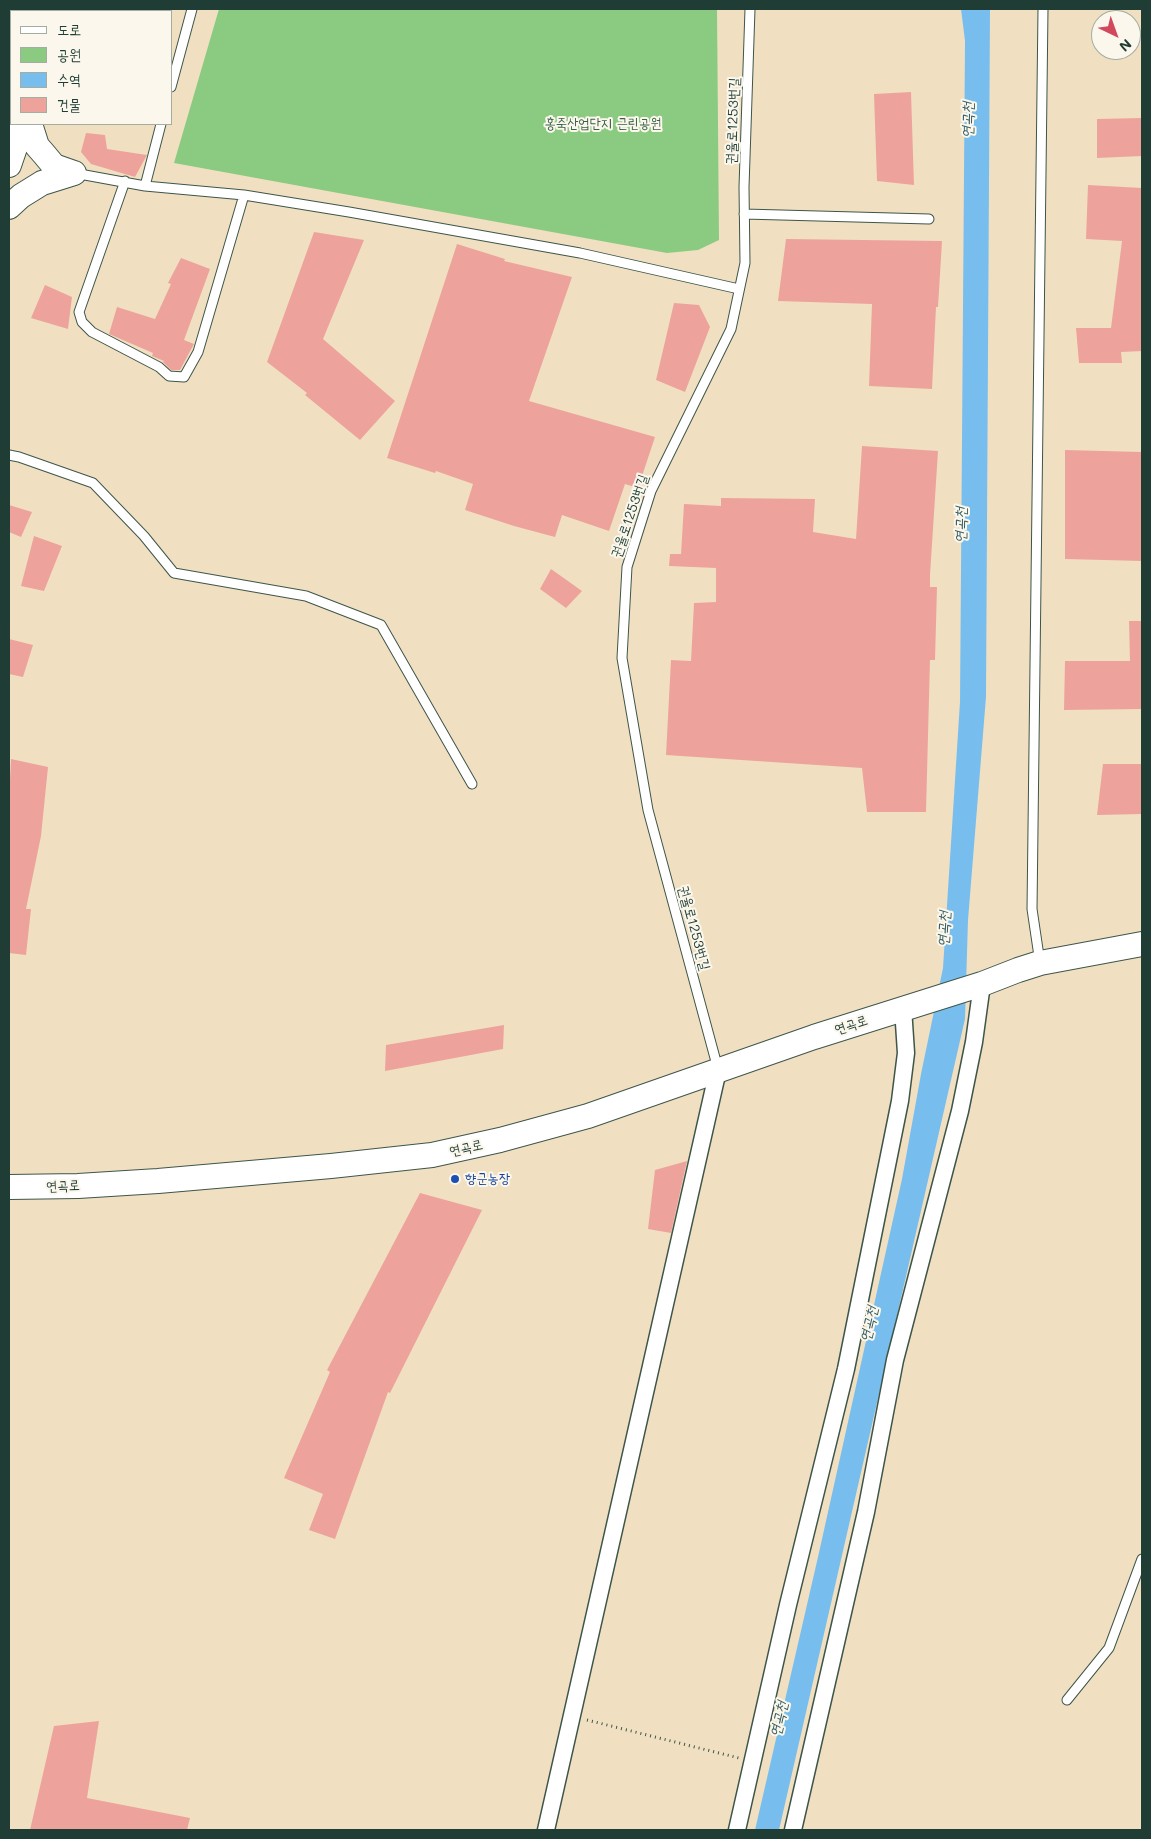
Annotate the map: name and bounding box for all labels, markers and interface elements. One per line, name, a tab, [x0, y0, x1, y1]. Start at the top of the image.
legend	[10, 10, 172, 125]
north arrow	[1091, 10, 1141, 60]
text: 도로	[57, 19, 81, 39]
text: N	[1115, 35, 1136, 56]
text: 공원	[57, 44, 81, 64]
text: 수역	[57, 69, 81, 89]
street label: 권율로1253번길	[723, 77, 743, 165]
text: 건물	[57, 94, 81, 114]
water label: 연곡천	[959, 102, 977, 138]
park label: 홍죽산업단지 근린공원	[544, 116, 662, 132]
street label: 권율로1253번길	[608, 472, 652, 560]
water label: 연곡천	[952, 507, 970, 543]
street label: 권율로1253번길	[675, 884, 713, 972]
water label: 연곡천	[934, 910, 954, 948]
street label: 연곡로	[832, 1012, 870, 1038]
street label: 연곡로	[448, 1136, 484, 1160]
place label: 향군농장	[465, 1171, 510, 1187]
marker: 향군농장	[449, 1173, 461, 1185]
street label: 연곡로	[46, 1177, 80, 1195]
water label: 연곡천	[856, 1304, 882, 1344]
water label: 연곡천	[766, 1699, 792, 1739]

